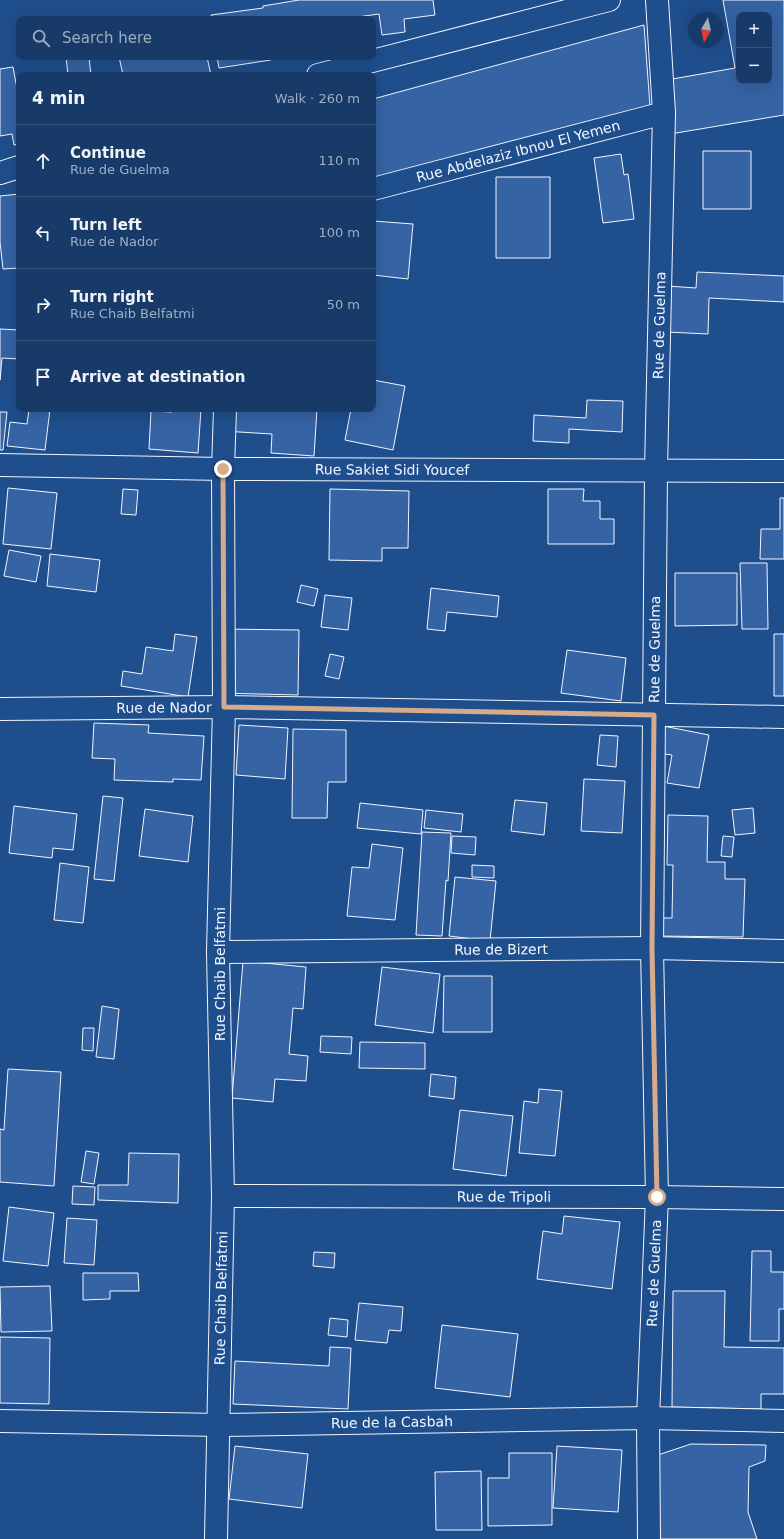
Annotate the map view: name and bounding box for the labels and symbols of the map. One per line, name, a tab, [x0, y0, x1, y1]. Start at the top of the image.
north arrow	[688, 12, 724, 48]
street label: Rue Abdelaziz Ibnou El Yemen	[414, 117, 622, 185]
street label: Rue de Guelma	[650, 271, 668, 379]
route end	[214, 460, 232, 478]
street label: Rue Sakiet Sidi Youcef	[315, 461, 470, 478]
street label: Rue de Guelma	[646, 595, 663, 703]
street label: Rue de Nador	[116, 699, 212, 716]
street label: Rue Chaib Belfatmi	[212, 907, 228, 1041]
street label: Rue de Bizert	[454, 941, 548, 958]
route start	[648, 1188, 666, 1206]
street label: Rue de Tripoli	[457, 1189, 551, 1205]
street label: Rue de Guelma	[644, 1219, 664, 1327]
street label: Rue Chaib Belfatmi	[212, 1231, 230, 1365]
street label: Rue de la Casbah	[331, 1413, 453, 1431]

